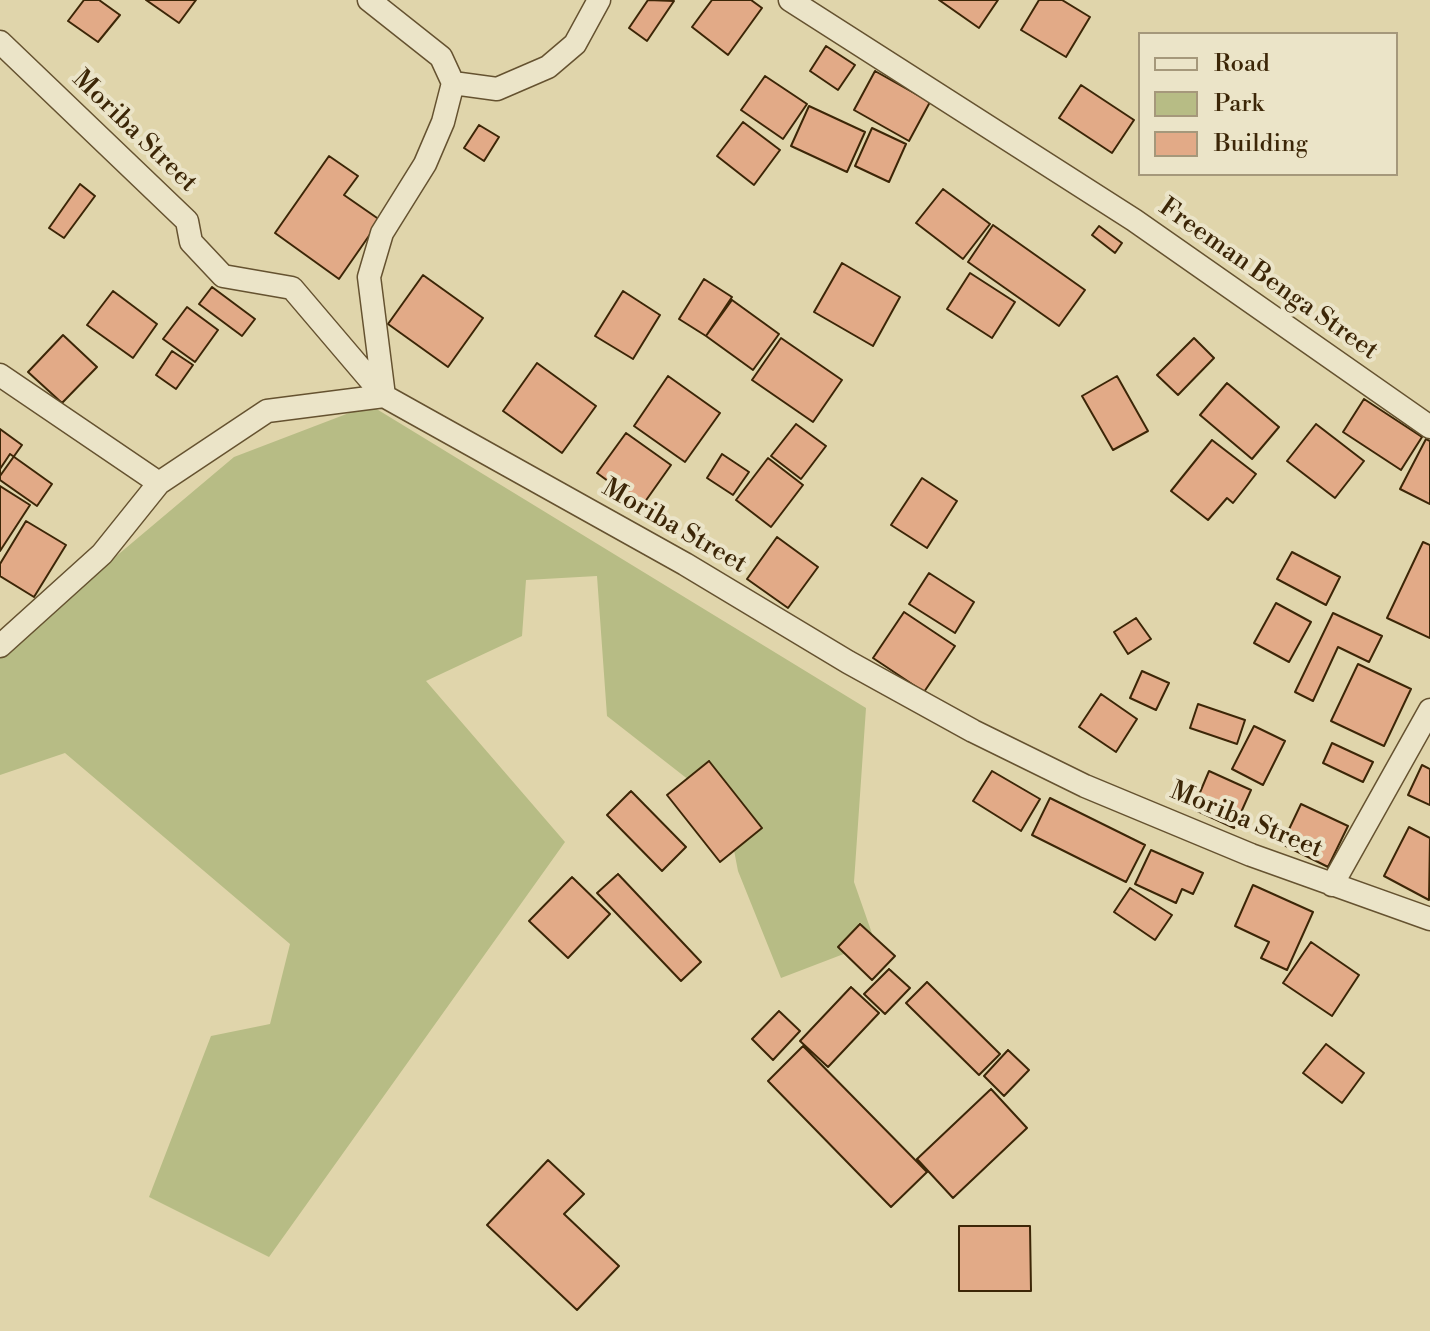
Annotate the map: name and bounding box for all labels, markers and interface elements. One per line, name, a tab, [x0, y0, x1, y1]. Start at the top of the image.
legend	[1138, 32, 1398, 176]
text: Road	[1214, 49, 1270, 79]
street label: Moriba Street	[65, 65, 203, 199]
text: Park	[1214, 89, 1264, 119]
text: Building	[1214, 129, 1308, 159]
street label: Freeman Benga Street	[1152, 193, 1384, 367]
street label: Moriba Street	[596, 473, 752, 581]
street label: Moriba Street	[1165, 776, 1327, 866]

